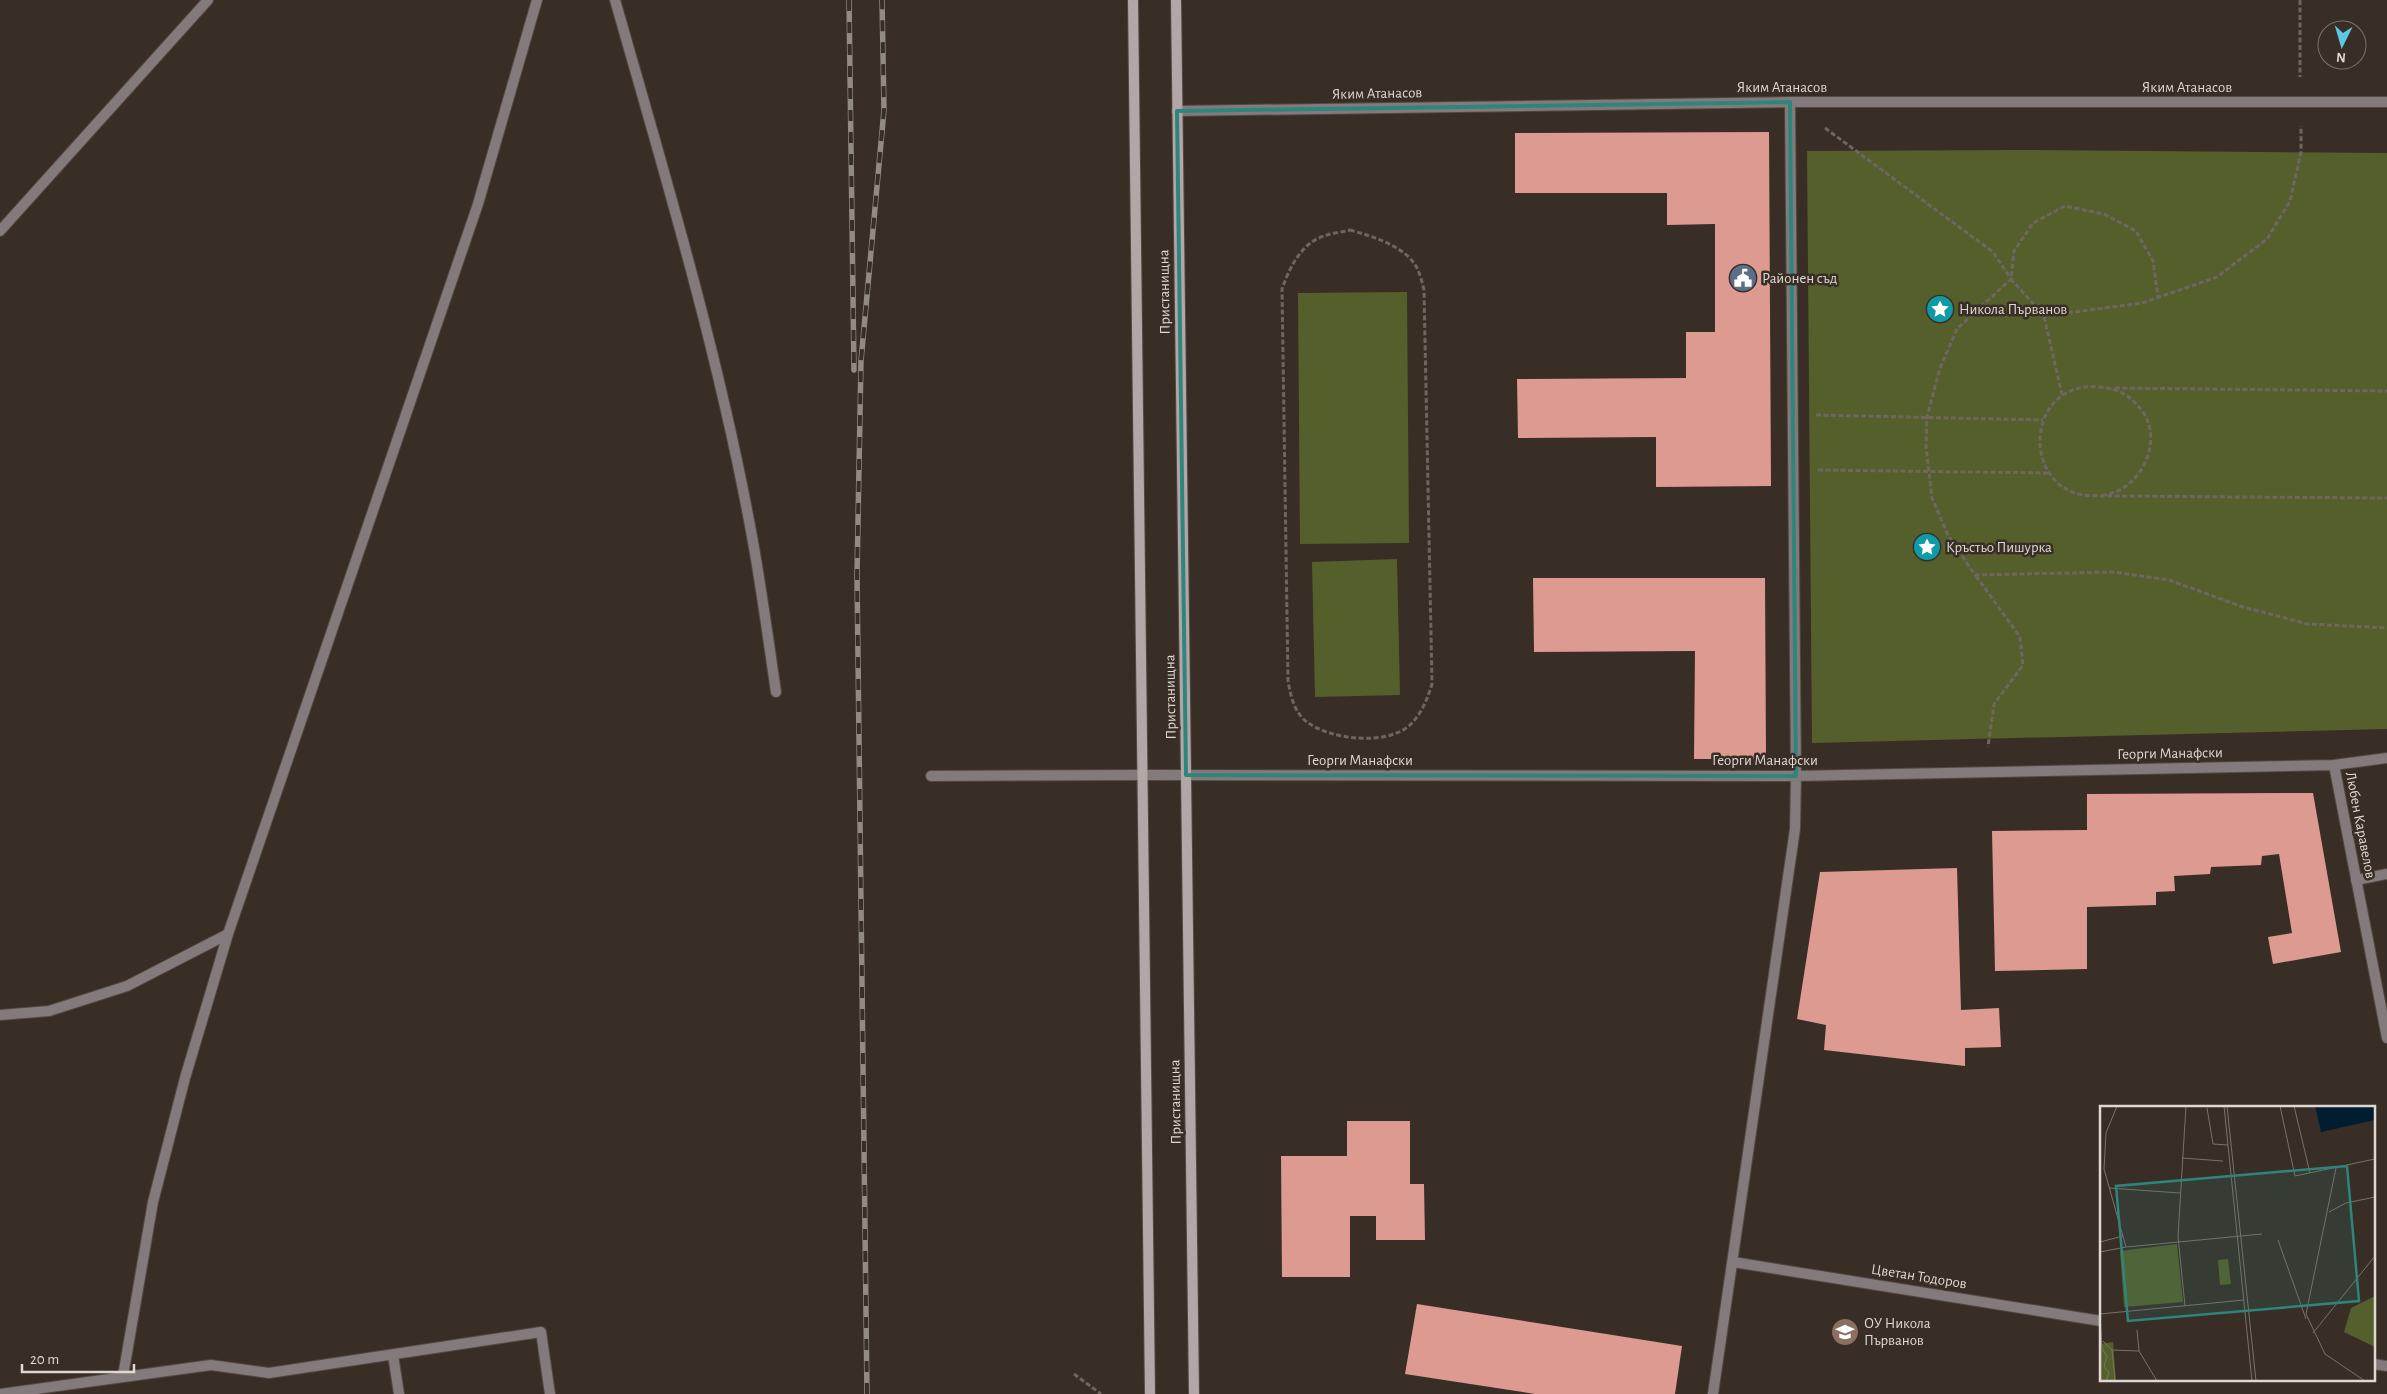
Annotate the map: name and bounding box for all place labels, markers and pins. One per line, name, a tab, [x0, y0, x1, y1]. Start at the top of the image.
public building icon: Районен съд	[1728, 263, 1758, 293]
place label: Районен съд	[1762, 271, 1837, 286]
place icon: Никола Първанов	[1925, 294, 1955, 324]
place label: Никола Първанов	[1959, 302, 2067, 317]
place icon: Кръстьо Пишурка	[1912, 532, 1942, 562]
place label: Кръстьо Пишурка	[1946, 540, 2052, 555]
place label: ОУ Никола Първанов	[1864, 1316, 1931, 1348]
school or university icon: ОУ Никола Първанов	[1830, 1317, 1860, 1347]

